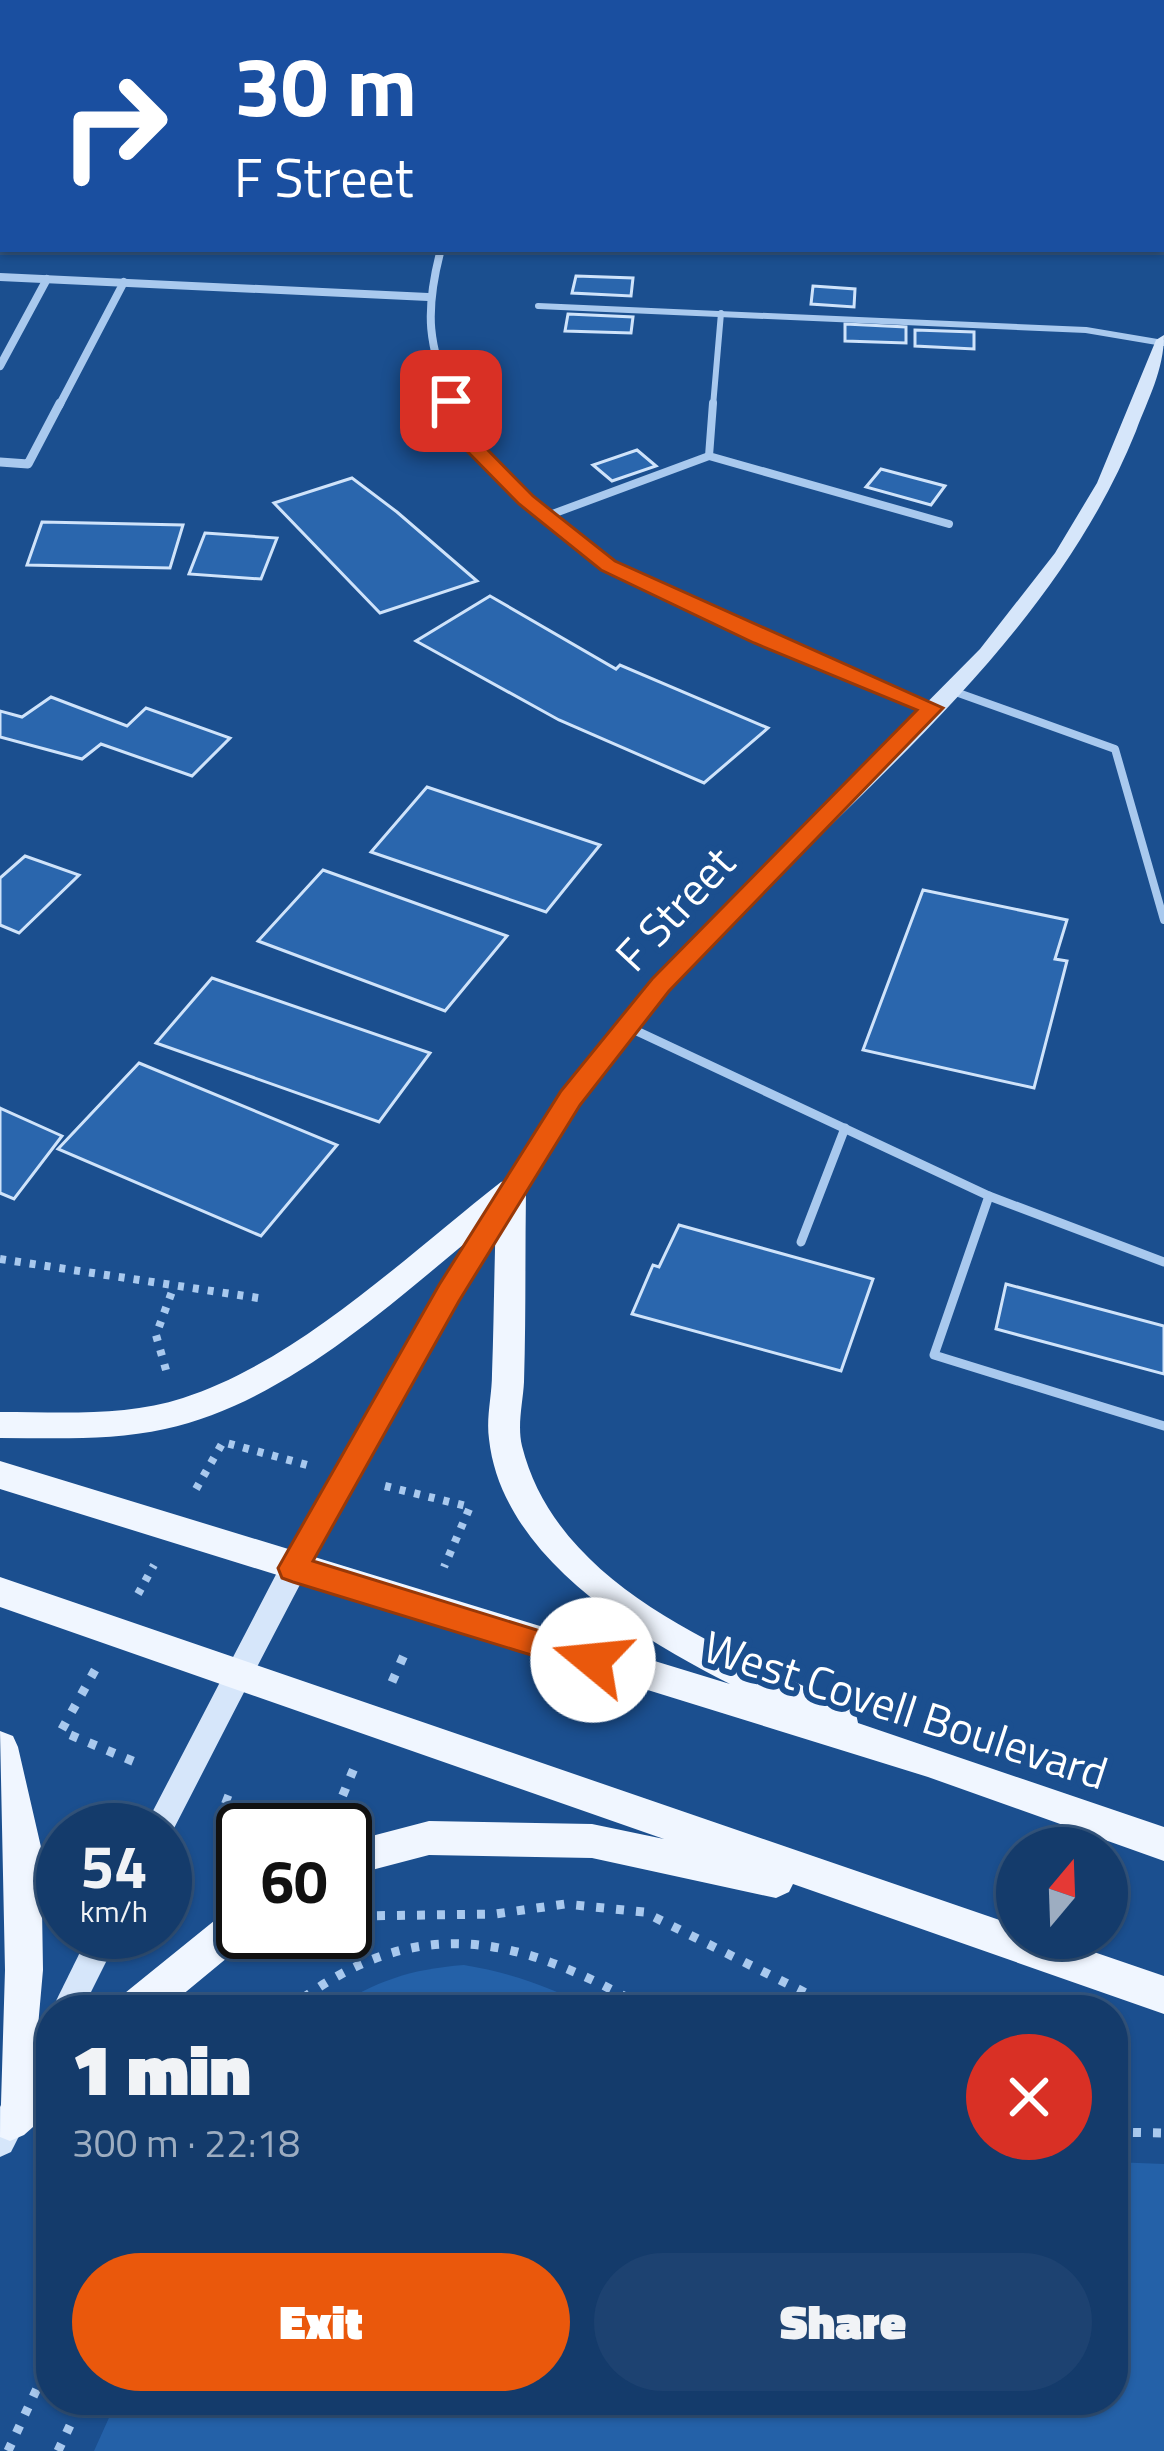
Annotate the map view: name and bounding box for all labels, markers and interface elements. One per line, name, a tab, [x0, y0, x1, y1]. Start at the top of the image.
text: 30 m	[234, 21, 417, 149]
icon: right	[36, 48, 192, 204]
text: F Street	[234, 136, 414, 218]
pin	[400, 350, 502, 452]
icon: arrive	[418, 368, 484, 434]
street label: F Street	[598, 830, 750, 986]
position arrow	[530, 1597, 656, 1723]
street label: West Covell Boulevard	[695, 1612, 1117, 1806]
speed limit sign: 60	[216, 1803, 372, 1959]
text: 54	[80, 1820, 148, 1911]
north arrow	[996, 1827, 1128, 1959]
map controls	[996, 1827, 1128, 1959]
text: km/h	[80, 1888, 148, 1934]
text: 1 min	[72, 2013, 251, 2123]
button: close	[966, 2034, 1092, 2160]
text: 300 m · 22:18	[72, 2113, 300, 2172]
button: Exit	[72, 2253, 570, 2391]
button: Share	[594, 2253, 1092, 2391]

